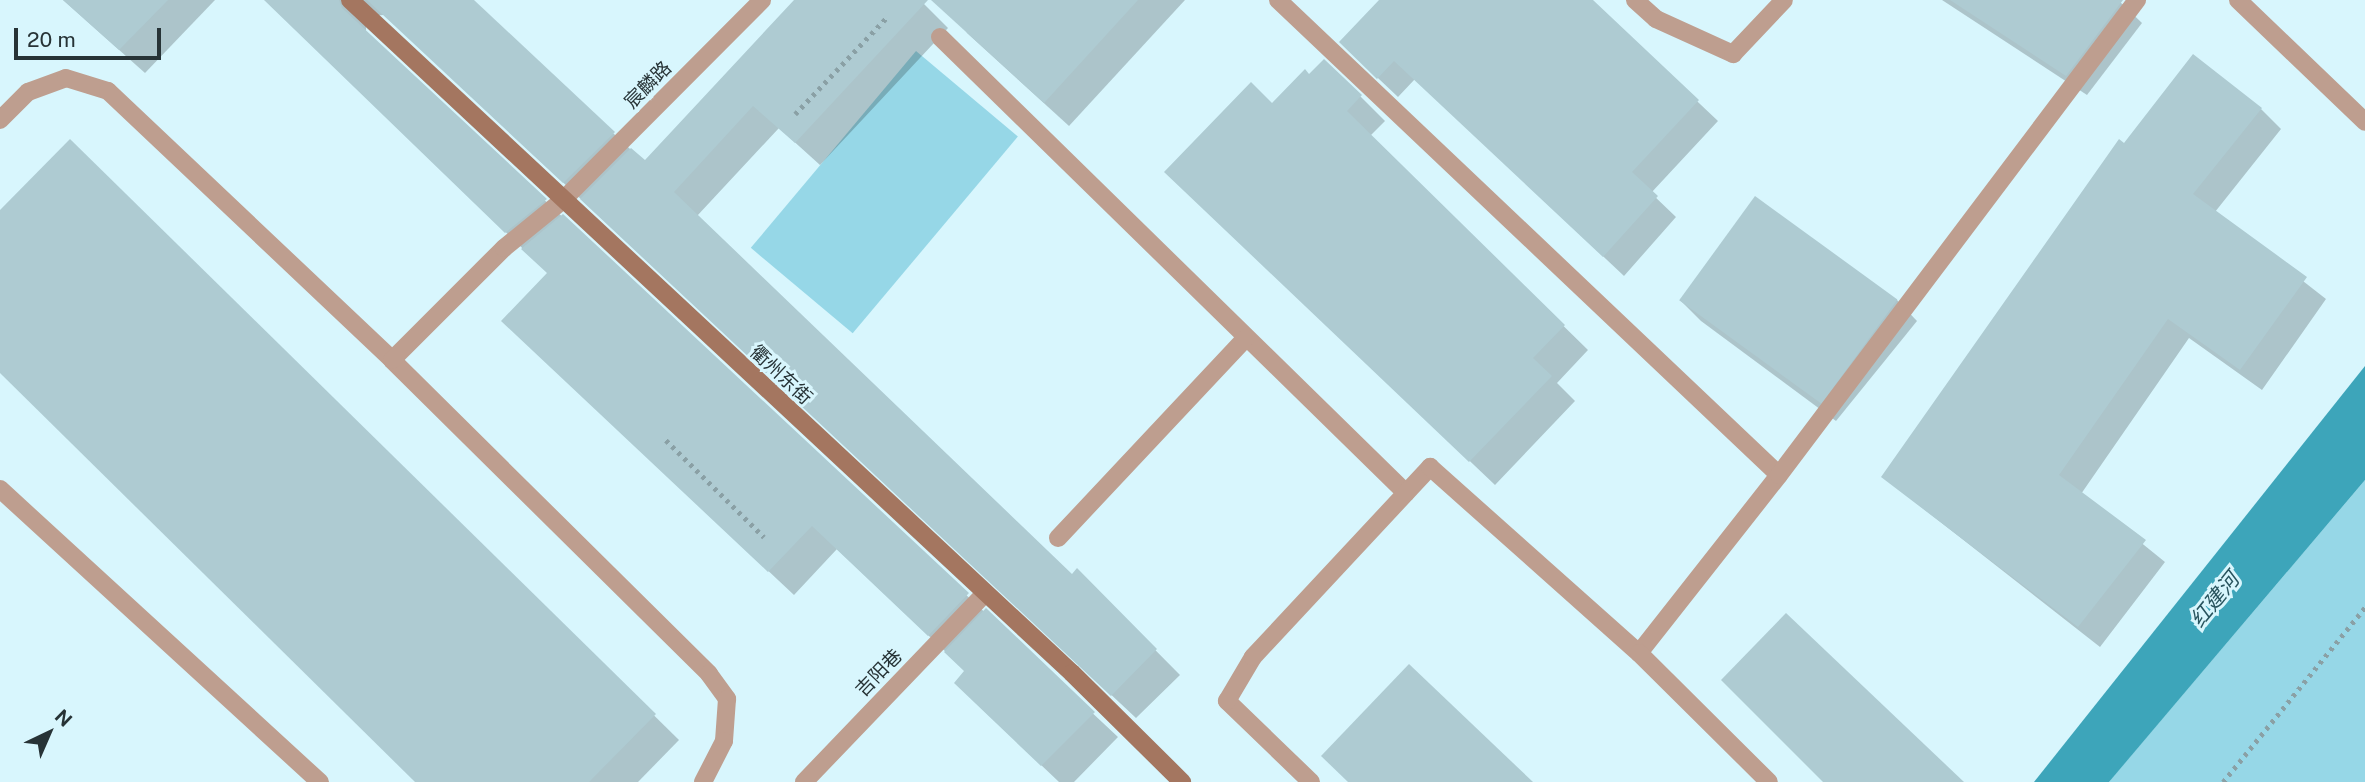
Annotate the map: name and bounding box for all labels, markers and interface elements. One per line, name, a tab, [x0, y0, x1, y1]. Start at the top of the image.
scale bar	[18, 14, 164, 58]
text: 20 m	[27, 27, 76, 52]
street label: 宸麟路	[620, 57, 676, 113]
street label: 衢州东街	[745, 341, 817, 409]
water label: 红建河	[2185, 568, 2245, 632]
street label: 吉阳巷	[851, 645, 907, 701]
north arrow	[14, 698, 84, 768]
text: N	[51, 705, 77, 731]

